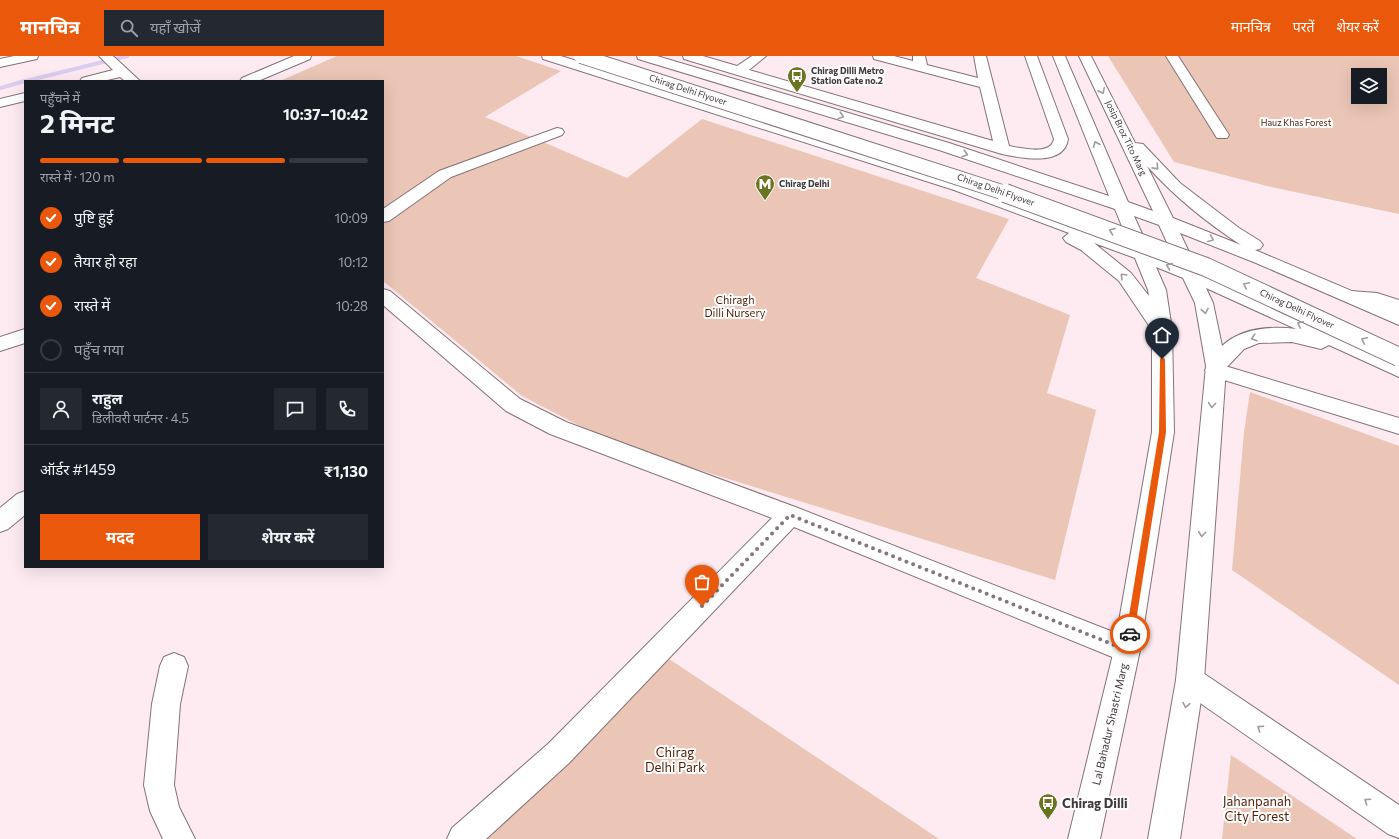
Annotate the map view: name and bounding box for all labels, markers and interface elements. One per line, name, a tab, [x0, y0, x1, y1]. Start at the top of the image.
search box	[104, 10, 384, 46]
text: मानचित्र	[20, 15, 80, 38]
icon: search	[118, 17, 140, 39]
text: यहाँ खोजें	[150, 18, 201, 36]
text: मानचित्र	[1231, 18, 1271, 35]
text: परतें	[1293, 18, 1314, 35]
text: शेयर करें	[1336, 18, 1379, 35]
bus stop icon: Chirag Dilli Metro Station Gate no.2	[786, 65, 808, 93]
place label: Chirag Dilli Metro Station Gate no.2	[811, 65, 885, 86]
map controls	[1351, 68, 1387, 104]
button: layers	[1351, 68, 1387, 104]
street label: Chirag Delhi Flyover	[648, 72, 729, 107]
one-way arrow	[1097, 87, 1105, 94]
text: पहुँचने में	[40, 90, 80, 106]
street label: Josip Broz Tito Marg	[1103, 98, 1150, 177]
text: 10:37–10:42	[283, 105, 368, 123]
text: 2 मिनट	[40, 107, 114, 138]
one-way arrow	[837, 111, 844, 120]
park label: Hauz Khas Forest	[1261, 117, 1332, 128]
one-way arrow	[1093, 140, 1101, 147]
one-way arrow	[961, 149, 968, 158]
one-way arrow	[1152, 163, 1159, 170]
text: रास्ते में · 120 m	[40, 169, 115, 185]
street label: Chirag Delhi Flyover	[956, 171, 1037, 208]
metro station icon: Chirag Delhi	[754, 173, 776, 201]
place label: Chirag Delhi	[779, 178, 830, 189]
icon: check	[40, 207, 62, 229]
text: पुष्टि हुई	[74, 208, 113, 226]
text: 10:09	[335, 210, 368, 226]
one-way arrow	[1109, 228, 1116, 236]
one-way arrow	[1208, 235, 1215, 243]
icon: check	[40, 251, 62, 273]
text: तैयार हो रहा	[74, 252, 137, 270]
text: 10:12	[338, 254, 368, 270]
one-way arrow	[1165, 262, 1172, 270]
one-way arrow	[1120, 273, 1128, 281]
one-way arrow	[1242, 282, 1250, 290]
street label: Chirag Delhi Flyover	[1258, 286, 1337, 331]
park label: Chiragh Dilli Nursery	[705, 293, 766, 319]
icon: check	[40, 295, 62, 317]
text: रास्ते में	[74, 296, 110, 314]
text: 10:28	[336, 298, 368, 314]
one-way arrow	[1200, 307, 1209, 314]
pin	[1145, 318, 1179, 359]
one-way arrow	[1297, 321, 1305, 329]
icon: home	[1151, 324, 1173, 346]
one-way arrow	[1251, 333, 1258, 342]
one-way arrow	[1360, 337, 1368, 345]
text: पहुँच गया	[74, 340, 124, 358]
button: person	[40, 388, 82, 430]
button: chat	[274, 388, 316, 430]
button: phone	[326, 388, 368, 430]
text: राहुल	[92, 389, 123, 407]
one-way arrow	[1208, 402, 1217, 408]
text: डिलीवरी पार्टनर · 4.5	[92, 410, 189, 426]
text: ऑर्डर #1459	[40, 460, 116, 478]
text: ₹1,130	[324, 462, 368, 480]
button: मदद	[40, 514, 200, 560]
button: शेयर करें	[208, 514, 368, 560]
one-way arrow	[1198, 531, 1207, 537]
pin	[685, 565, 719, 606]
icon: bag	[691, 571, 713, 593]
courier	[1110, 614, 1150, 654]
icon: car	[1119, 623, 1141, 645]
street label: Lal Bahadur Shastri Marg	[1089, 662, 1130, 786]
one-way arrow	[1182, 702, 1191, 708]
one-way arrow	[1257, 726, 1264, 733]
park label: Chirag Delhi Park	[645, 744, 705, 775]
bus stop icon: Chirag Dilli	[1037, 792, 1059, 820]
park label: Jahanpanah City Forest	[1223, 793, 1291, 824]
place label: Chirag Dilli	[1062, 795, 1128, 811]
one-way arrow	[1364, 798, 1371, 806]

